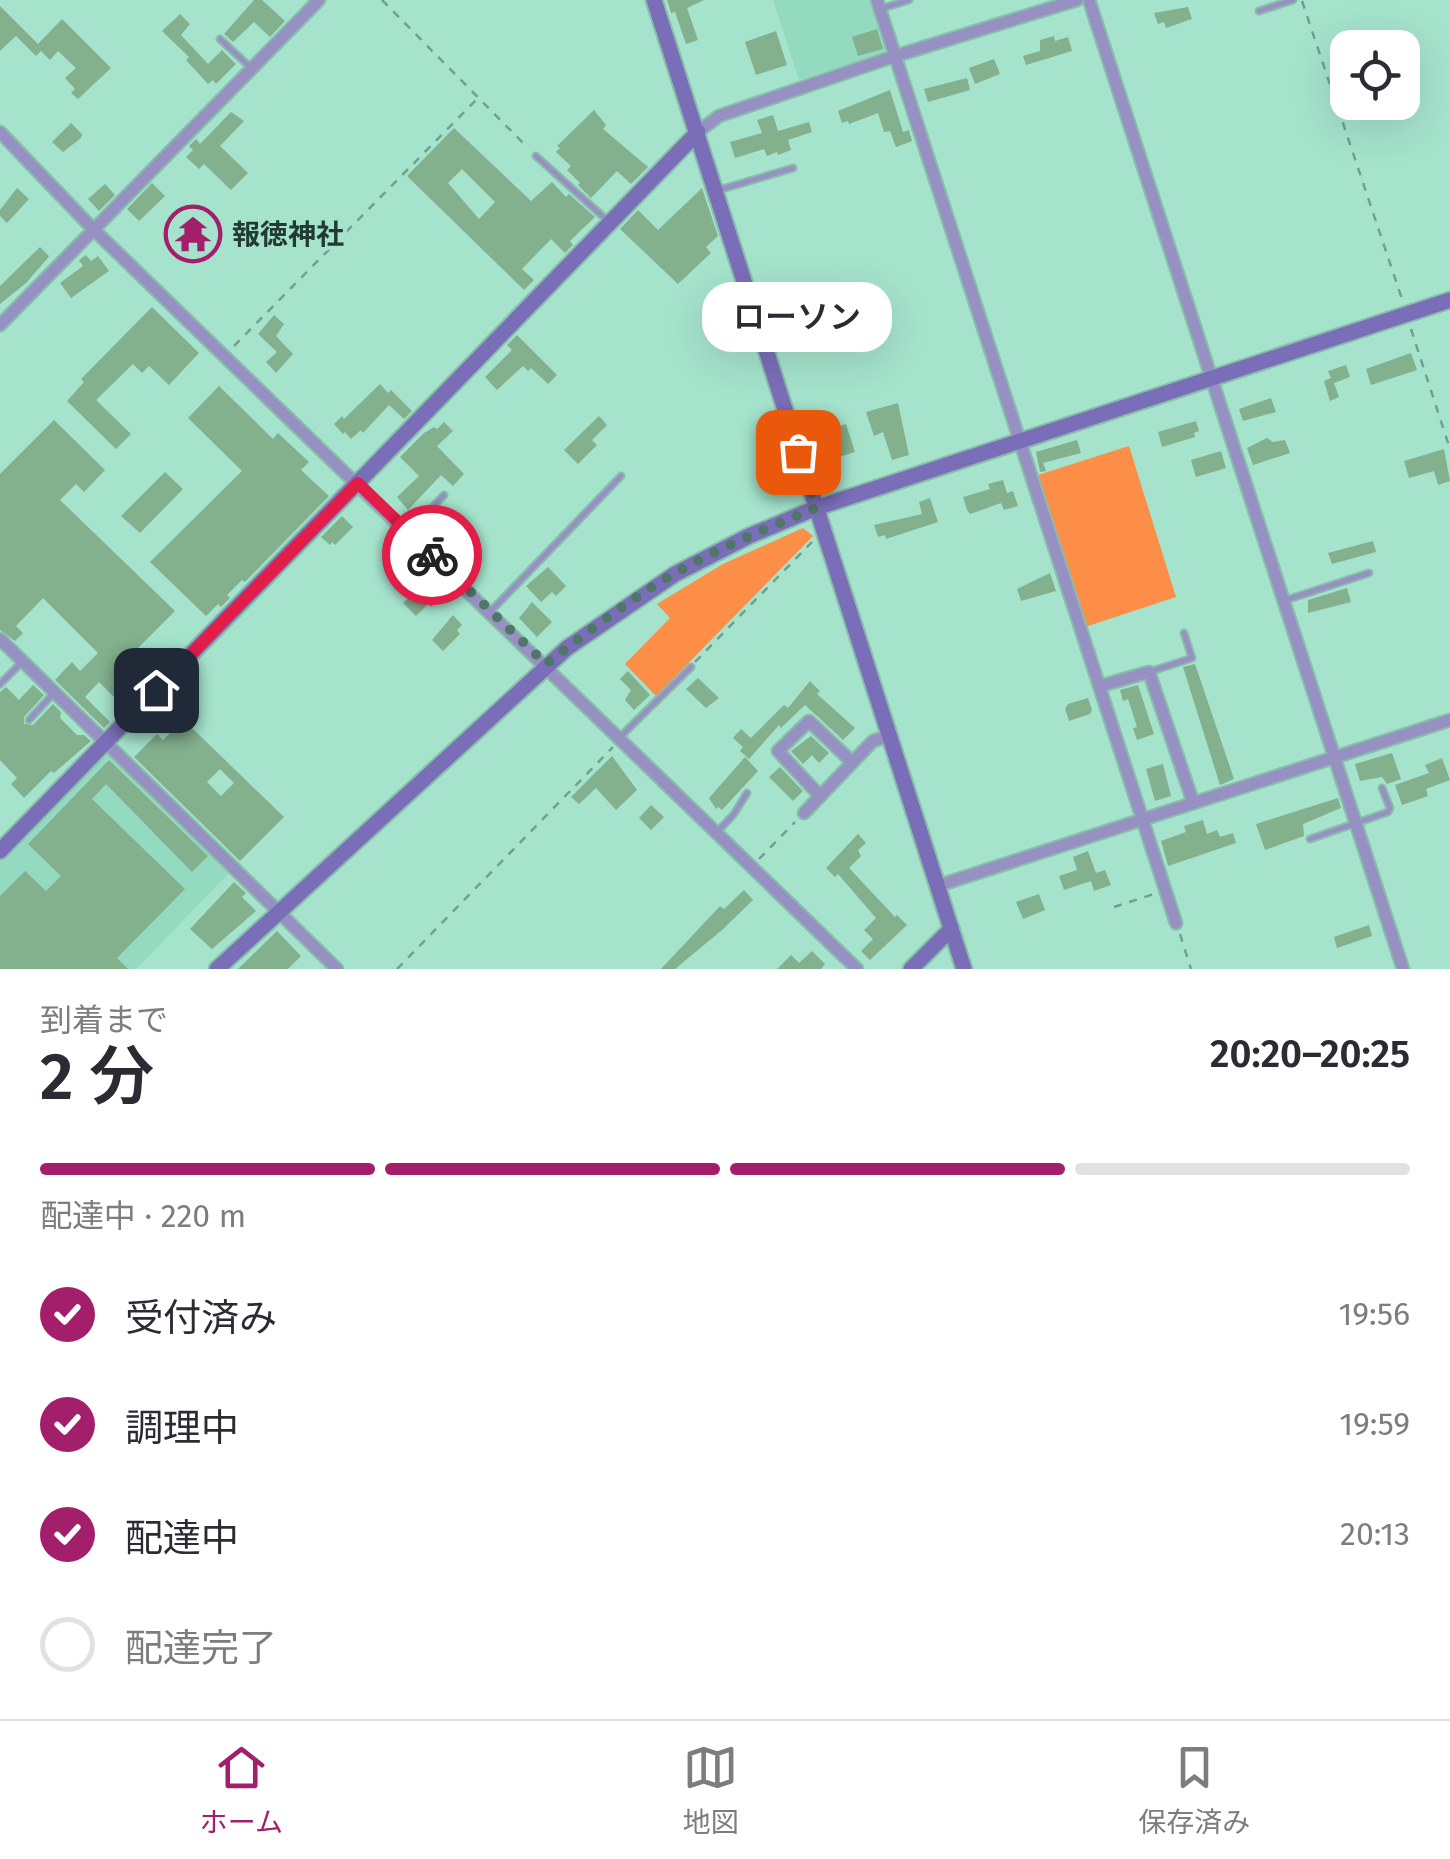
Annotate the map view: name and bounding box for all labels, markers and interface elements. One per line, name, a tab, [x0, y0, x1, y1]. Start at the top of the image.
map controls	[1330, 30, 1420, 120]
button: locate	[1330, 30, 1420, 120]
temple icon: 報徳神社	[163, 204, 223, 264]
place label: 報徳神社	[232, 218, 344, 251]
callout: ローソン	[703, 282, 893, 352]
text: ローソン	[733, 298, 861, 336]
pin	[756, 410, 841, 495]
icon: bag	[771, 425, 826, 480]
courier	[382, 505, 482, 605]
icon: bike	[405, 528, 460, 583]
pin	[114, 648, 199, 733]
icon: home	[129, 663, 184, 718]
text: 到着まで	[40, 1001, 168, 1039]
text: 20:20–20:25	[1210, 1031, 1410, 1077]
text: 2 分	[40, 1038, 154, 1116]
text: 配達中 · 220 m	[40, 1197, 246, 1235]
icon: check	[40, 1287, 95, 1342]
text: 受付済み	[125, 1295, 277, 1341]
text: 19:56	[1338, 1295, 1410, 1333]
icon: check	[40, 1397, 95, 1452]
text: 調理中	[125, 1405, 239, 1451]
text: 19:59	[1339, 1405, 1410, 1443]
icon: check	[40, 1507, 95, 1562]
text: 配達中	[125, 1515, 239, 1561]
text: 20:13	[1340, 1515, 1410, 1553]
text: 配達完了	[125, 1625, 277, 1671]
tab: ホーム	[200, 1740, 283, 1840]
tab: 地図	[683, 1740, 739, 1840]
tab: 保存済み	[1138, 1740, 1250, 1840]

